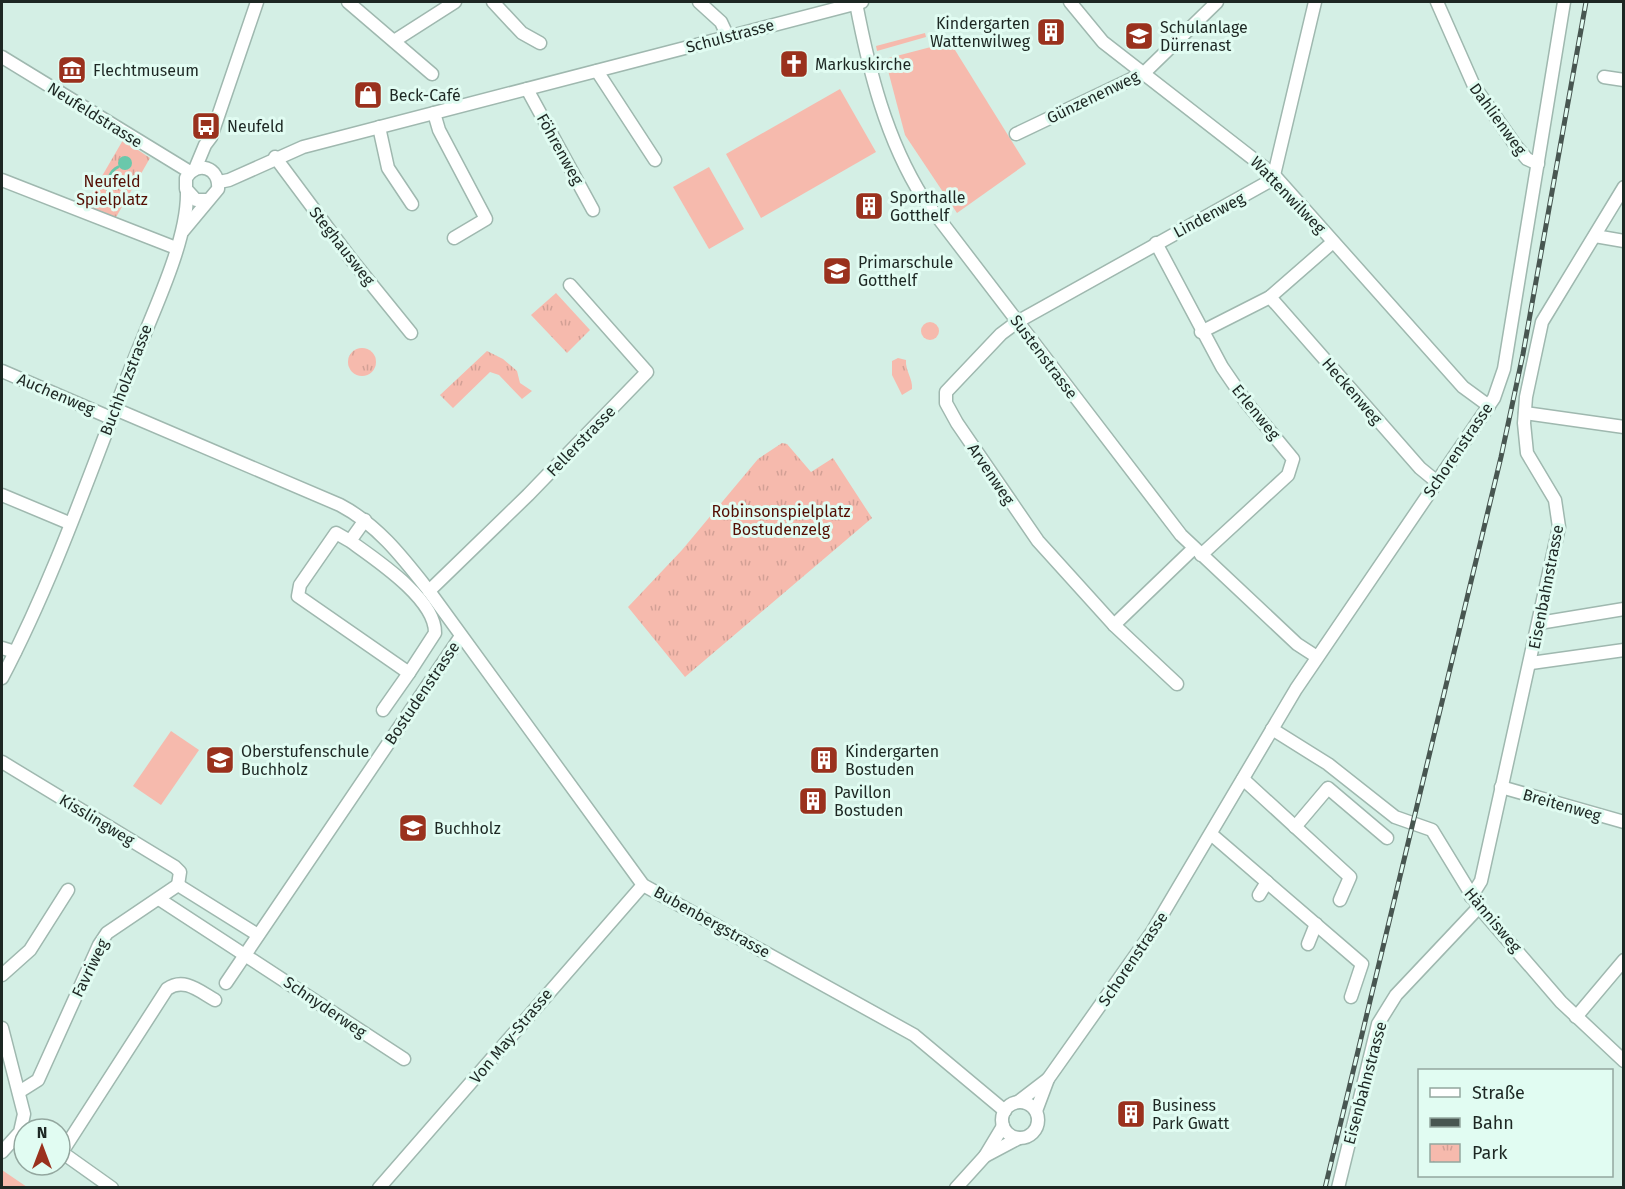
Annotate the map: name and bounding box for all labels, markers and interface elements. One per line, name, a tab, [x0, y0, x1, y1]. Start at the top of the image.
place label: Kindergarten Wattenwilweg	[930, 14, 1031, 51]
street label: Schulstrasse	[684, 15, 776, 57]
building icon: Kindergarten Wattenwilweg	[1035, 16, 1067, 48]
place label: Schulanlage Dürrenast	[1160, 18, 1248, 55]
school or university icon: Schulanlage Dürrenast	[1123, 20, 1155, 52]
church icon: Markuskirche	[778, 48, 810, 80]
museum icon: Flechtmuseum	[56, 54, 88, 86]
place label: Markuskirche	[815, 55, 911, 74]
place label: Flechtmuseum	[93, 61, 199, 80]
street label: Günzenenweg	[1044, 66, 1143, 128]
street label: Neufeldstrasse	[44, 78, 146, 152]
shop icon: Beck-Café	[352, 79, 384, 111]
street label: Dahlienweg	[1466, 79, 1531, 159]
place label: Beck-Café	[389, 86, 461, 105]
bus stop icon: Neufeld	[190, 110, 222, 142]
street label: Föhrenweg	[533, 110, 588, 188]
place label: Neufeld	[227, 117, 284, 136]
street label: Wattenwilweg	[1246, 152, 1330, 238]
park label: Neufeld Spielplatz	[76, 172, 148, 209]
place label: Sporthalle Gotthelf	[890, 188, 965, 225]
street label: Lindenweg	[1170, 188, 1249, 242]
building icon: Sporthalle Gotthelf	[853, 190, 885, 222]
street label: Steghausweg	[305, 203, 379, 290]
place label: Primarschule Gotthelf	[858, 253, 953, 290]
school or university icon: Primarschule Gotthelf	[821, 255, 853, 287]
street label: Sustenstrasse	[1006, 311, 1082, 403]
street label: Buchholzstrasse	[96, 322, 156, 438]
street label: Heckenweg	[1318, 354, 1386, 429]
street label: Auchenweg	[14, 369, 98, 419]
street label: Erlenweg	[1228, 380, 1285, 444]
street label: Schorenstrasse	[1419, 399, 1497, 501]
street label: Fellerstrasse	[543, 402, 619, 480]
street label: Arvenweg	[964, 440, 1019, 509]
park label: Robinsonspielplatz Bostudenzelg	[712, 502, 850, 539]
street label: Eisenbahnstrasse	[1525, 523, 1567, 651]
street label: Bostudenstrasse	[381, 638, 463, 748]
place label: Oberstufenschule Buchholz	[241, 742, 369, 779]
place label: Kindergarten Bostuden	[845, 742, 939, 779]
school or university icon: Oberstufenschule Buchholz	[204, 744, 236, 776]
building icon: Kindergarten Bostuden	[808, 744, 840, 776]
place label: Pavillon Bostuden	[834, 783, 903, 820]
building icon: Pavillon Bostuden	[797, 785, 829, 817]
street label: Breitenweg	[1521, 785, 1604, 825]
street label: Kisslingweg	[56, 790, 139, 850]
school or university icon: Buchholz	[397, 812, 429, 844]
place label: Buchholz	[434, 819, 501, 838]
street label: Bubenbergstrasse	[651, 882, 773, 962]
street label: Hännisweg	[1460, 884, 1526, 957]
street label: Schorenstrasse	[1094, 908, 1172, 1010]
street label: Favriweg	[68, 935, 113, 1000]
street label: Schnyderweg	[280, 972, 371, 1042]
street label: Von May-Strasse	[466, 985, 556, 1087]
street label: Eisenbahnstrasse	[1339, 1020, 1391, 1146]
legend	[1418, 1069, 1613, 1177]
text: Straße	[1472, 1082, 1525, 1104]
place label: Business Park Gwatt	[1152, 1096, 1230, 1133]
building icon: Business Park Gwatt	[1115, 1098, 1147, 1130]
text: Bahn	[1472, 1112, 1514, 1134]
north arrow	[12, 1117, 72, 1177]
text: N	[37, 1123, 47, 1142]
text: Park	[1472, 1142, 1508, 1164]

